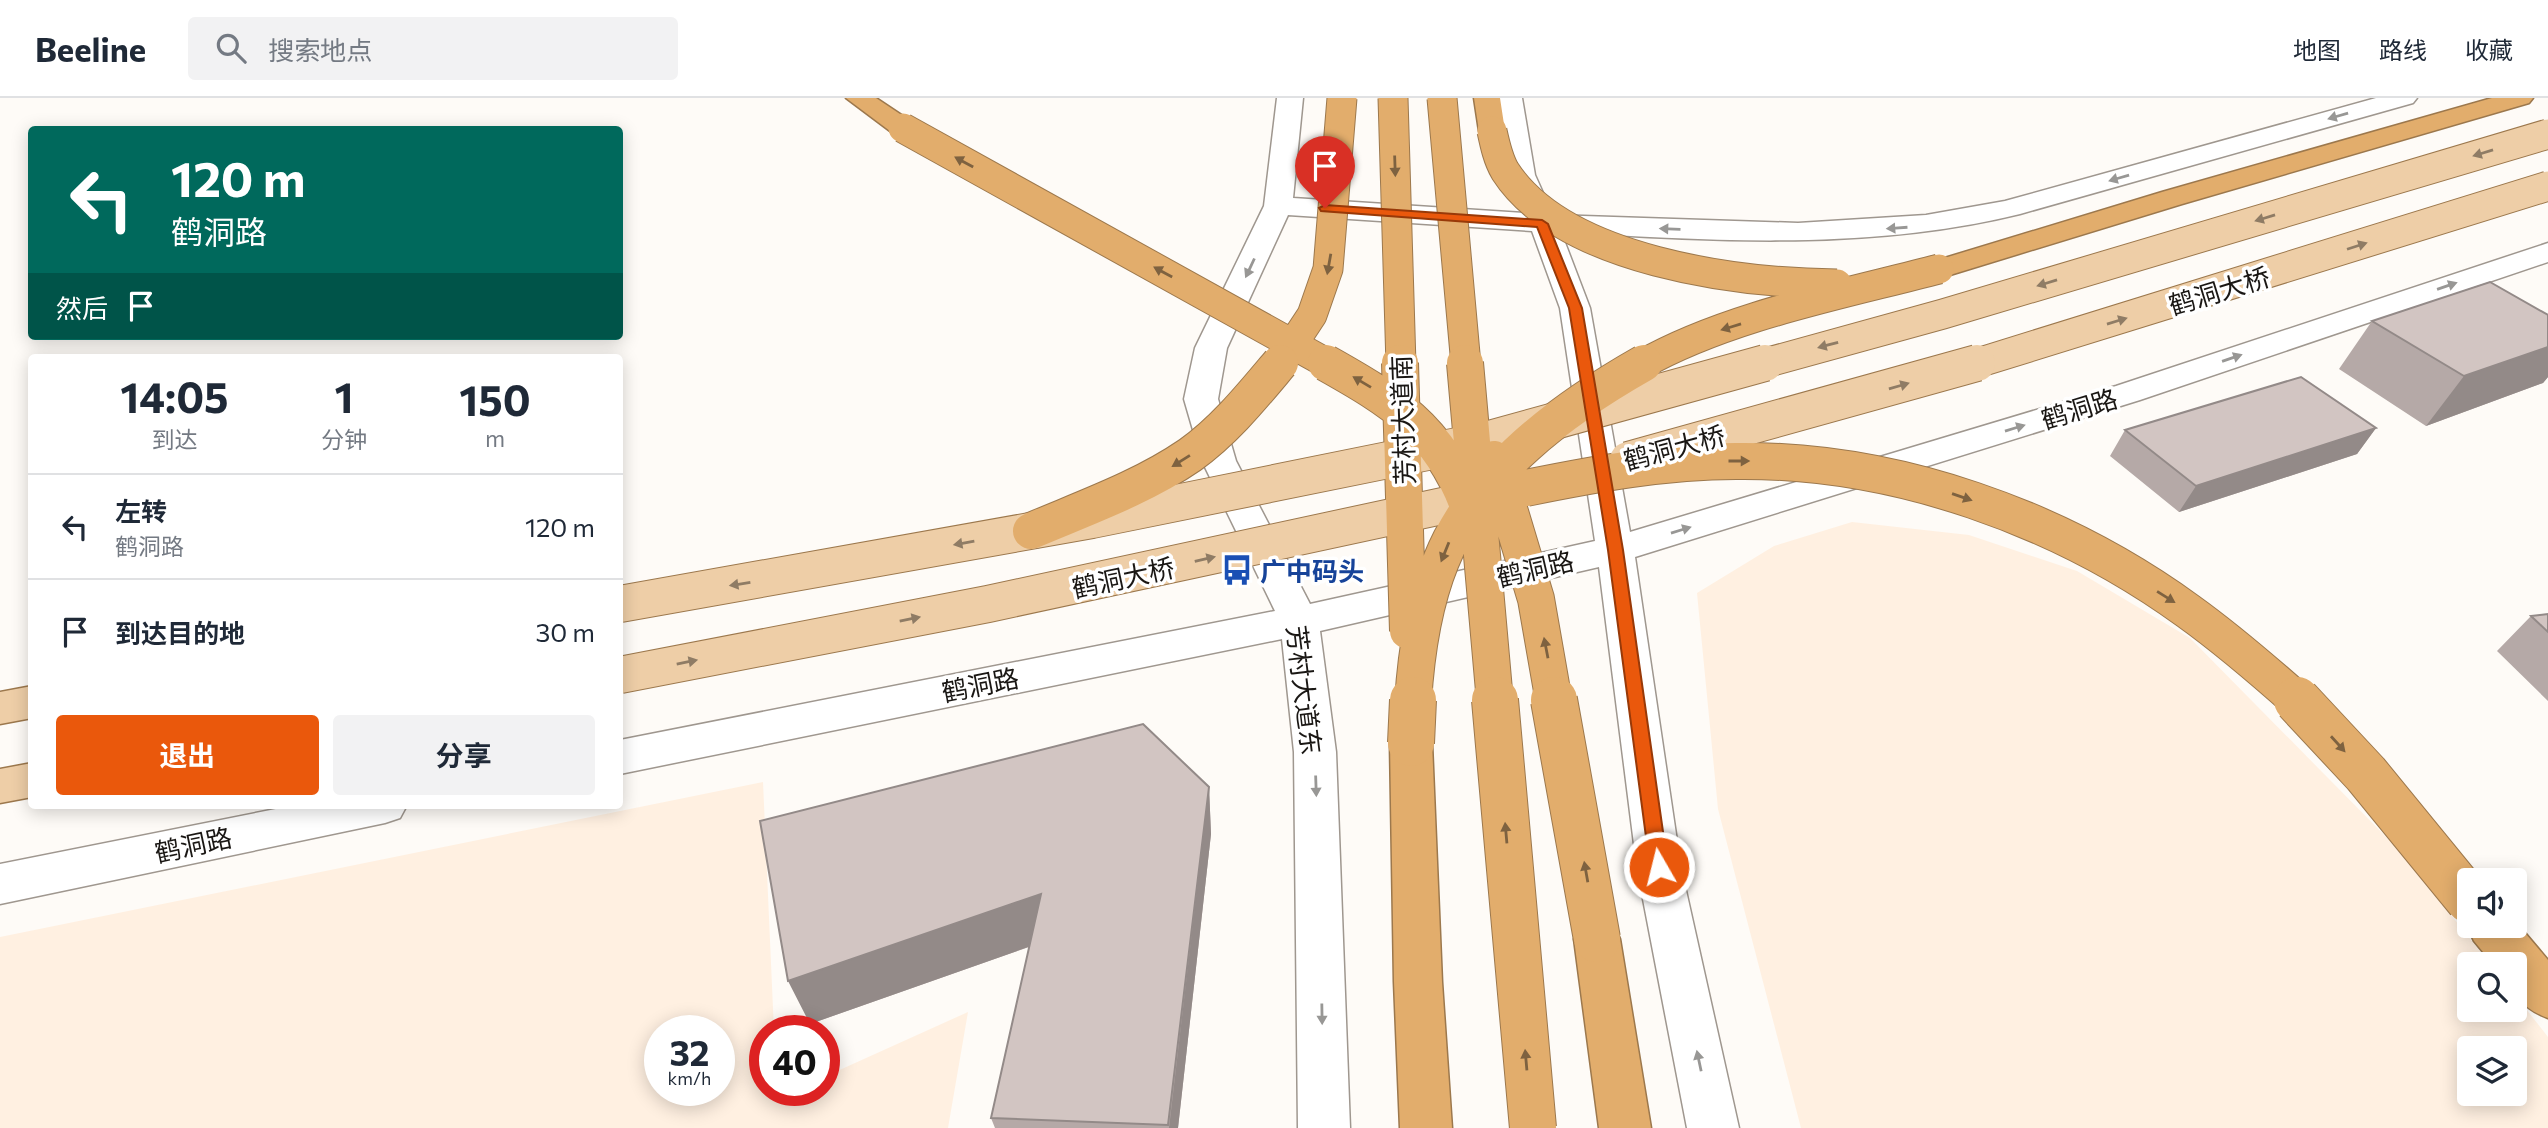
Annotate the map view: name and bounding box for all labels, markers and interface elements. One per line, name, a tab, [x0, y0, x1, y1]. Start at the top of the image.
search box	[188, 17, 678, 80]
text: Beeline	[35, 28, 146, 69]
icon: search	[212, 29, 250, 67]
text: 搜索地点	[268, 34, 372, 65]
text: 地图	[2293, 35, 2341, 64]
text: 路线	[2379, 35, 2427, 64]
text: 收藏	[2465, 35, 2513, 64]
one-way arrow	[2327, 112, 2348, 122]
pin	[1295, 136, 1355, 208]
text: 120 m	[171, 147, 305, 207]
icon: arrive	[1306, 147, 1344, 185]
one-way arrow	[2472, 148, 2493, 158]
icon: left	[56, 154, 147, 245]
one-way arrow	[1389, 155, 1400, 177]
one-way arrow	[954, 156, 974, 168]
one-way arrow	[2108, 173, 2129, 183]
text: 鹤洞路	[171, 211, 267, 251]
one-way arrow	[2254, 213, 2275, 223]
one-way arrow	[1659, 223, 1681, 234]
one-way arrow	[1886, 223, 1908, 234]
one-way arrow	[2347, 241, 2368, 251]
one-way arrow	[1323, 253, 1334, 275]
one-way arrow	[1244, 258, 1256, 278]
street label: 鹤洞大桥	[2165, 260, 2273, 320]
one-way arrow	[1153, 266, 1173, 278]
one-way arrow	[2036, 278, 2057, 288]
one-way arrow	[2437, 280, 2458, 290]
icon: arrive	[122, 287, 160, 325]
text: 然后	[56, 292, 108, 323]
one-way arrow	[2107, 316, 2128, 326]
one-way arrow	[1721, 322, 1742, 332]
one-way arrow	[1817, 340, 1839, 351]
one-way arrow	[2222, 352, 2243, 363]
street label: 芳村大道南	[1384, 354, 1420, 486]
text: 14:05	[120, 370, 229, 422]
text: 1	[334, 370, 353, 422]
text: 150	[459, 373, 531, 425]
one-way arrow	[1353, 376, 1372, 389]
one-way arrow	[1888, 380, 1909, 390]
street label: 鹤洞路	[2037, 382, 2121, 434]
street label: 鹤洞大桥	[1620, 419, 1728, 475]
one-way arrow	[2005, 422, 2026, 432]
text: m	[485, 424, 505, 452]
text: 到达	[151, 425, 197, 453]
text: 分钟	[321, 425, 367, 453]
one-way arrow	[1171, 454, 1190, 467]
one-way arrow	[1728, 455, 1750, 467]
one-way arrow	[1952, 492, 1973, 503]
text: 左转	[115, 495, 167, 526]
icon: left	[56, 508, 94, 546]
text: 120 m	[525, 511, 595, 542]
one-way arrow	[1670, 524, 1691, 535]
text: 鹤洞路	[115, 532, 184, 560]
one-way arrow	[953, 538, 975, 549]
one-way arrow	[1440, 542, 1451, 563]
street label: 鹤洞路	[1494, 544, 1576, 592]
street label: 鹤洞大桥	[1069, 551, 1177, 603]
bus stop icon: 广中码头	[1220, 553, 1254, 587]
one-way arrow	[1194, 554, 1216, 565]
place label: 广中码头	[1260, 555, 1364, 586]
one-way arrow	[729, 579, 751, 590]
one-way arrow	[2156, 590, 2176, 603]
icon: arrive	[56, 613, 94, 651]
one-way arrow	[899, 614, 921, 625]
text: 30 m	[536, 616, 595, 647]
text: 到达目的地	[115, 617, 245, 648]
street label: 芳村大道东	[1282, 624, 1328, 756]
one-way arrow	[1541, 637, 1552, 659]
one-way arrow	[676, 656, 698, 667]
street label: 鹤洞路	[939, 661, 1021, 707]
button: 退出	[56, 715, 319, 795]
button: 分享	[333, 715, 595, 795]
one-way arrow	[2330, 735, 2346, 753]
one-way arrow	[1310, 775, 1321, 797]
street label: 鹤洞路	[152, 821, 234, 867]
one-way arrow	[1500, 822, 1511, 844]
position arrow	[1622, 830, 1696, 904]
one-way arrow	[1580, 861, 1591, 883]
map controls	[2457, 868, 2527, 1106]
button: sound	[2457, 868, 2527, 938]
button: search	[2457, 952, 2527, 1022]
one-way arrow	[1317, 1003, 1328, 1025]
speed limit sign: 40	[749, 1015, 840, 1106]
text: 32	[669, 1030, 710, 1073]
button: layers	[2457, 1036, 2527, 1106]
one-way arrow	[1521, 1049, 1532, 1071]
one-way arrow	[1693, 1050, 1704, 1072]
text: km/h	[668, 1067, 711, 1089]

